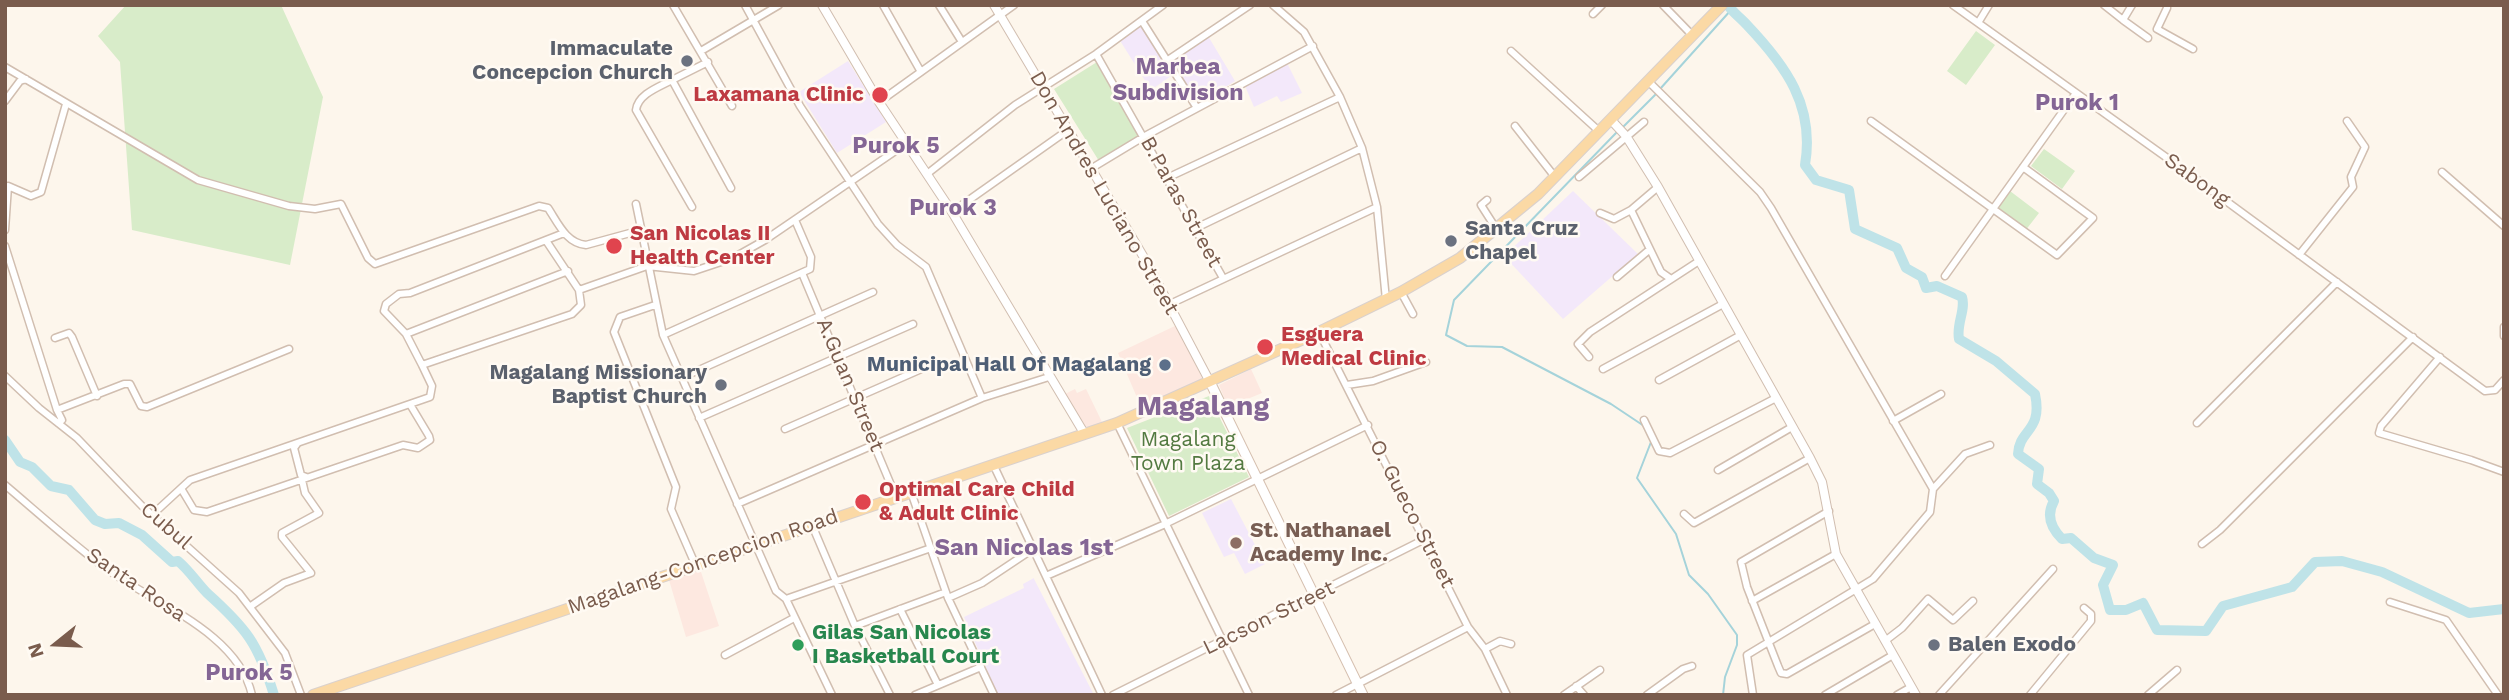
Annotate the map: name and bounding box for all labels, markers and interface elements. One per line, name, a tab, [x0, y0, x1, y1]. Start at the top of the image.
place label: Immaculate Concepcion Church	[472, 36, 673, 86]
marker: Immaculate Concepcion Church	[679, 53, 695, 69]
district label: Marbea Subdivision	[1112, 53, 1244, 107]
street label: Don Andres Luciano Street	[1024, 67, 1184, 319]
place label: Laxamana Clinic	[693, 82, 864, 108]
marker: Laxamana Clinic	[870, 85, 890, 105]
district label: Purok 1	[2035, 89, 2119, 117]
district label: Purok 5	[852, 132, 940, 160]
street label: B.Paras Street	[1135, 132, 1227, 272]
street label: Sabong	[2159, 148, 2235, 212]
district label: Purok 3	[909, 194, 997, 222]
place label: Santa Cruz Chapel	[1465, 216, 1578, 266]
place label: San Nicolas II Health Center	[630, 221, 775, 271]
marker: Santa Cruz Chapel	[1443, 233, 1459, 249]
marker: San Nicolas II Health Center	[604, 236, 624, 256]
street label: A.Guan Street	[811, 315, 889, 455]
place label: Esguera Medical Clinic	[1281, 322, 1427, 372]
marker: Esguera Medical Clinic	[1255, 337, 1275, 357]
place label: Municipal Hall Of Magalang	[867, 352, 1151, 378]
marker: Municipal Hall Of Magalang	[1157, 357, 1173, 373]
place label: Magalang Missionary Baptist Church	[489, 360, 707, 410]
marker: Magalang Missionary Baptist Church	[713, 377, 729, 393]
district label: Magalang	[1137, 390, 1269, 424]
park label: Magalang Town Plaza	[1131, 427, 1245, 477]
street label: O. Gueco Street	[1364, 436, 1460, 592]
place label: Optimal Care Child & Adult Clinic	[879, 477, 1075, 527]
marker: Optimal Care Child & Adult Clinic	[853, 492, 873, 512]
street label: Cubul	[135, 497, 197, 555]
street label: Magalang-Concepcion Road	[564, 504, 842, 620]
place label: St. Nathanael Academy Inc.	[1250, 518, 1391, 568]
district label: San Nicolas 1st	[935, 534, 1113, 562]
marker: St. Nathanael Academy Inc.	[1228, 535, 1244, 551]
street label: Santa Rosa	[81, 542, 191, 628]
street label: Lacson Street	[1199, 575, 1339, 661]
north arrow	[21, 609, 91, 679]
place label: Gilas San Nicolas I Basketball Court	[812, 620, 999, 670]
place label: Balen Exodo	[1948, 632, 2076, 658]
marker: Gilas San Nicolas I Basketball Court	[790, 637, 806, 653]
marker: Balen Exodo	[1926, 637, 1942, 653]
text: N	[22, 640, 49, 661]
district label: Purok 5	[205, 659, 293, 687]

